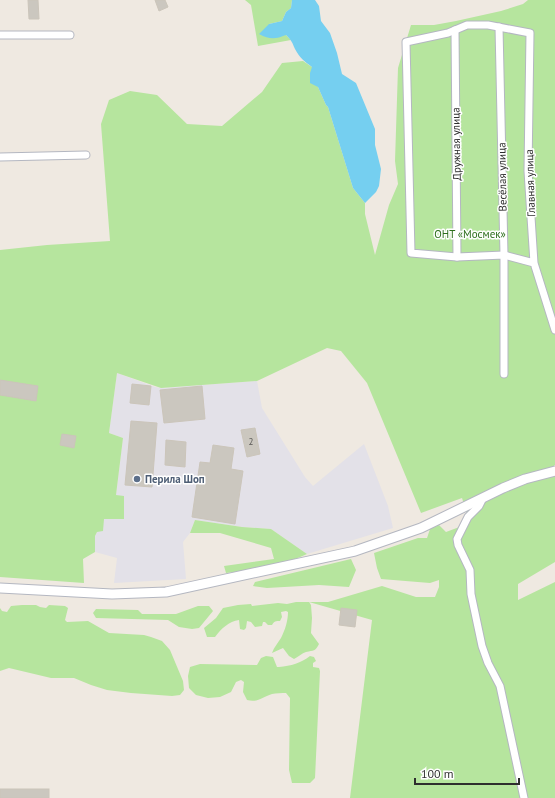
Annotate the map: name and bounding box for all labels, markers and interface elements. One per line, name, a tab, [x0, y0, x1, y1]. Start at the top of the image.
street label: Дружная улица	[448, 107, 464, 181]
street label: Весёлая улица	[494, 142, 510, 212]
street label: Главная улица	[522, 149, 538, 217]
park label: ОНТ «Мосмек»	[434, 227, 506, 241]
house number: 2	[249, 436, 254, 447]
place label: Перила Шоп	[145, 472, 205, 486]
marker: Перила Шоп	[132, 474, 142, 484]
scale bar	[415, 760, 519, 786]
text: 100 m	[421, 766, 454, 781]

